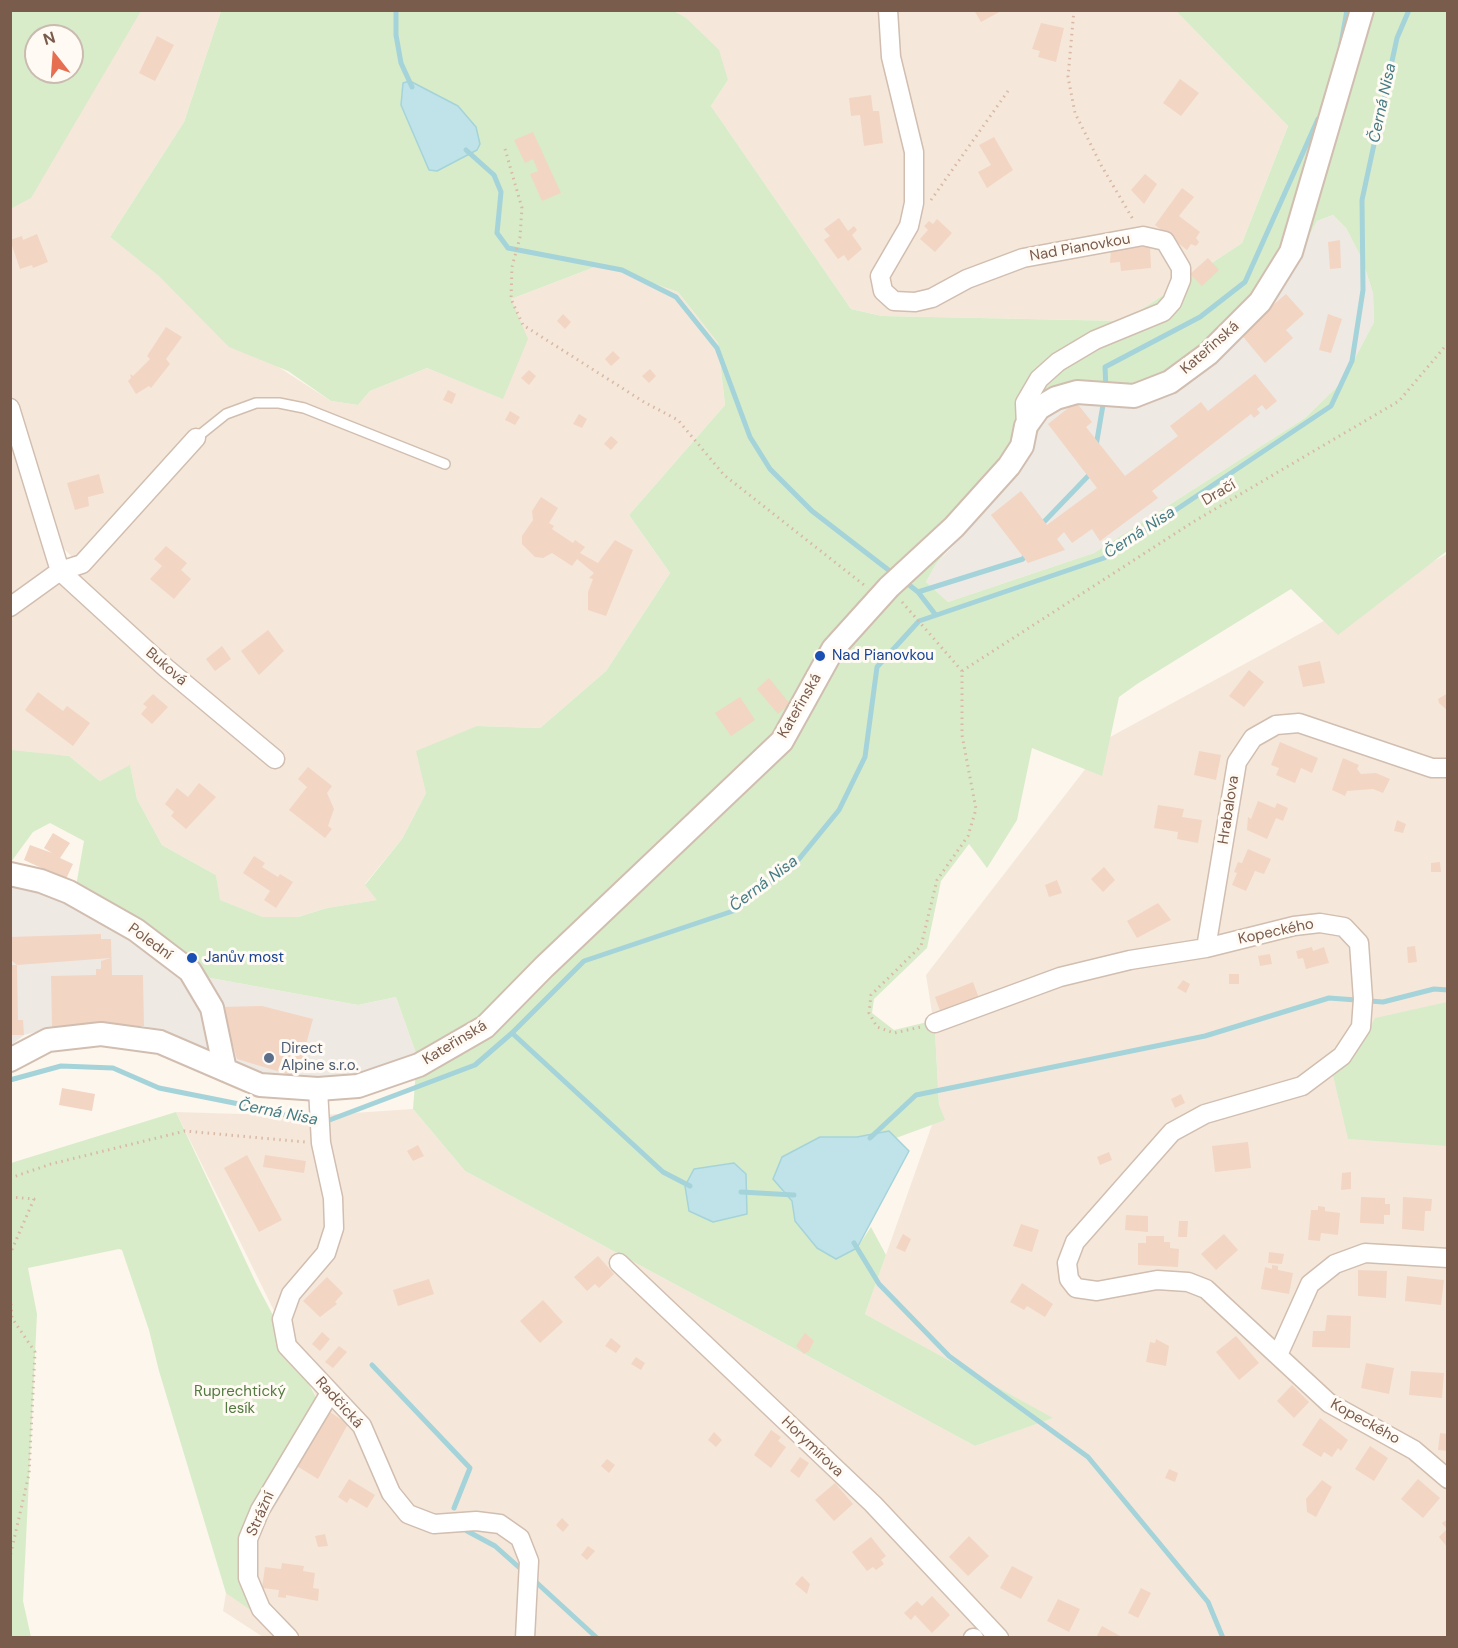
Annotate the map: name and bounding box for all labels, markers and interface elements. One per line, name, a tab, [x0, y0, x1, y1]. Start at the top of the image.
north arrow	[24, 24, 84, 84]
text: N	[41, 26, 58, 50]
water label: Černá Nisa	[1365, 61, 1401, 145]
street label: Nad Pianovkou	[1028, 230, 1132, 266]
street label: Kateřinská	[1177, 318, 1243, 378]
street label: Dračí	[1199, 476, 1239, 510]
water label: Černá Nisa	[1101, 503, 1179, 563]
street label: Buková	[142, 644, 190, 690]
place label: Nad Pianovkou	[832, 647, 934, 665]
marker: Nad Pianovkou	[813, 649, 827, 663]
street label: Kateřinská	[774, 671, 826, 741]
street label: Hrabalova	[1215, 775, 1243, 845]
water label: Černá Nisa	[726, 852, 802, 916]
street label: Kopeckého	[1237, 915, 1315, 949]
street label: Polední	[124, 920, 176, 964]
place label: Janův most	[204, 949, 284, 967]
marker: Janův most	[185, 951, 199, 965]
street label: Kateřinská	[420, 1017, 490, 1069]
place label: Direct Alpine s.r.o.	[281, 1040, 359, 1075]
marker: Direct Alpine s.r.o.	[262, 1051, 276, 1065]
water label: Černá Nisa	[236, 1096, 320, 1130]
street label: Radčická	[311, 1374, 367, 1432]
park label: Ruprechtický lesík	[194, 1383, 286, 1418]
street label: Kopeckého	[1327, 1396, 1403, 1448]
street label: Horymírova	[777, 1413, 847, 1481]
street label: Strážní	[243, 1489, 279, 1539]

